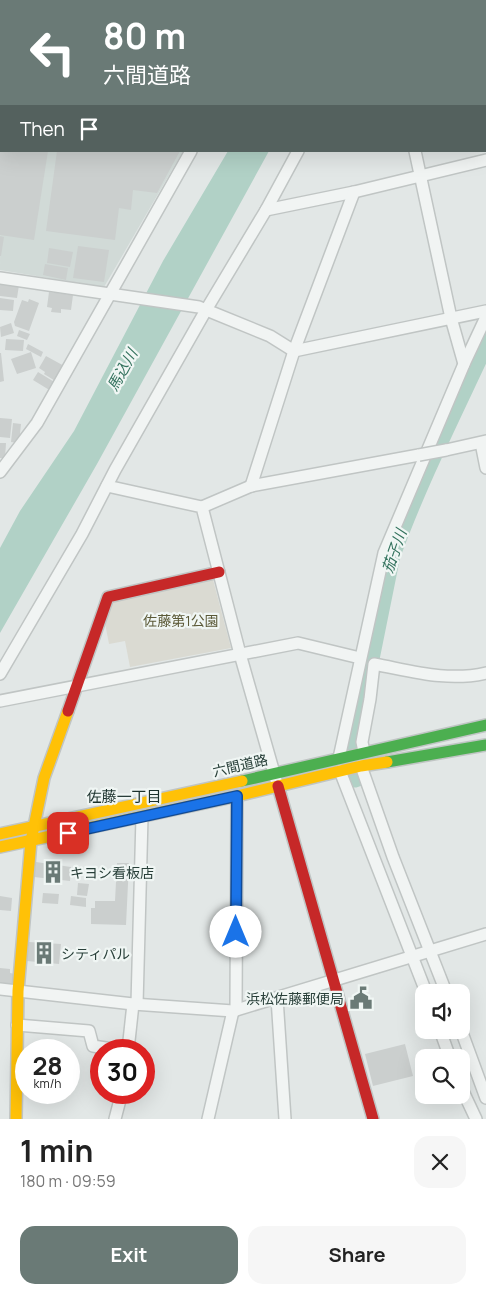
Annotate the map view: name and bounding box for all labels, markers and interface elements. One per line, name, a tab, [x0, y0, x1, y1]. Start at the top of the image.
text: 80 m	[103, 12, 186, 60]
icon: left	[20, 20, 85, 85]
text: 六間道路	[103, 60, 191, 90]
icon: arrive	[75, 115, 103, 143]
text: Then	[20, 116, 65, 142]
water label: 馬込川	[102, 343, 143, 395]
water label: 茄子川	[377, 524, 412, 576]
park label: 佐藤第1公園	[143, 611, 219, 630]
street label: 六間道路	[211, 749, 269, 781]
district label: 佐藤一丁目	[86, 786, 162, 807]
pin	[47, 812, 89, 854]
icon: arrive	[54, 819, 82, 847]
building icon: キヨシ看板店	[40, 859, 66, 885]
place label: キヨシ看板店	[70, 863, 154, 882]
position arrow	[209, 905, 261, 957]
building icon: シティパル	[31, 940, 57, 966]
place label: シティパル	[61, 944, 130, 963]
map controls	[415, 984, 470, 1104]
button: sound	[415, 984, 470, 1039]
public building icon: 浜松佐藤郵便局	[348, 985, 374, 1011]
place label: 浜松佐藤郵便局	[246, 989, 344, 1008]
speed limit sign: 30	[90, 1039, 155, 1104]
text: 28	[32, 1048, 63, 1083]
button: search	[415, 1049, 470, 1104]
text: km/h	[34, 1075, 61, 1092]
text: 1 min	[20, 1130, 93, 1171]
button: close	[414, 1136, 466, 1188]
text: 180 m · 09:59	[20, 1170, 116, 1192]
button: Exit	[20, 1226, 238, 1284]
button: Share	[248, 1226, 466, 1284]

